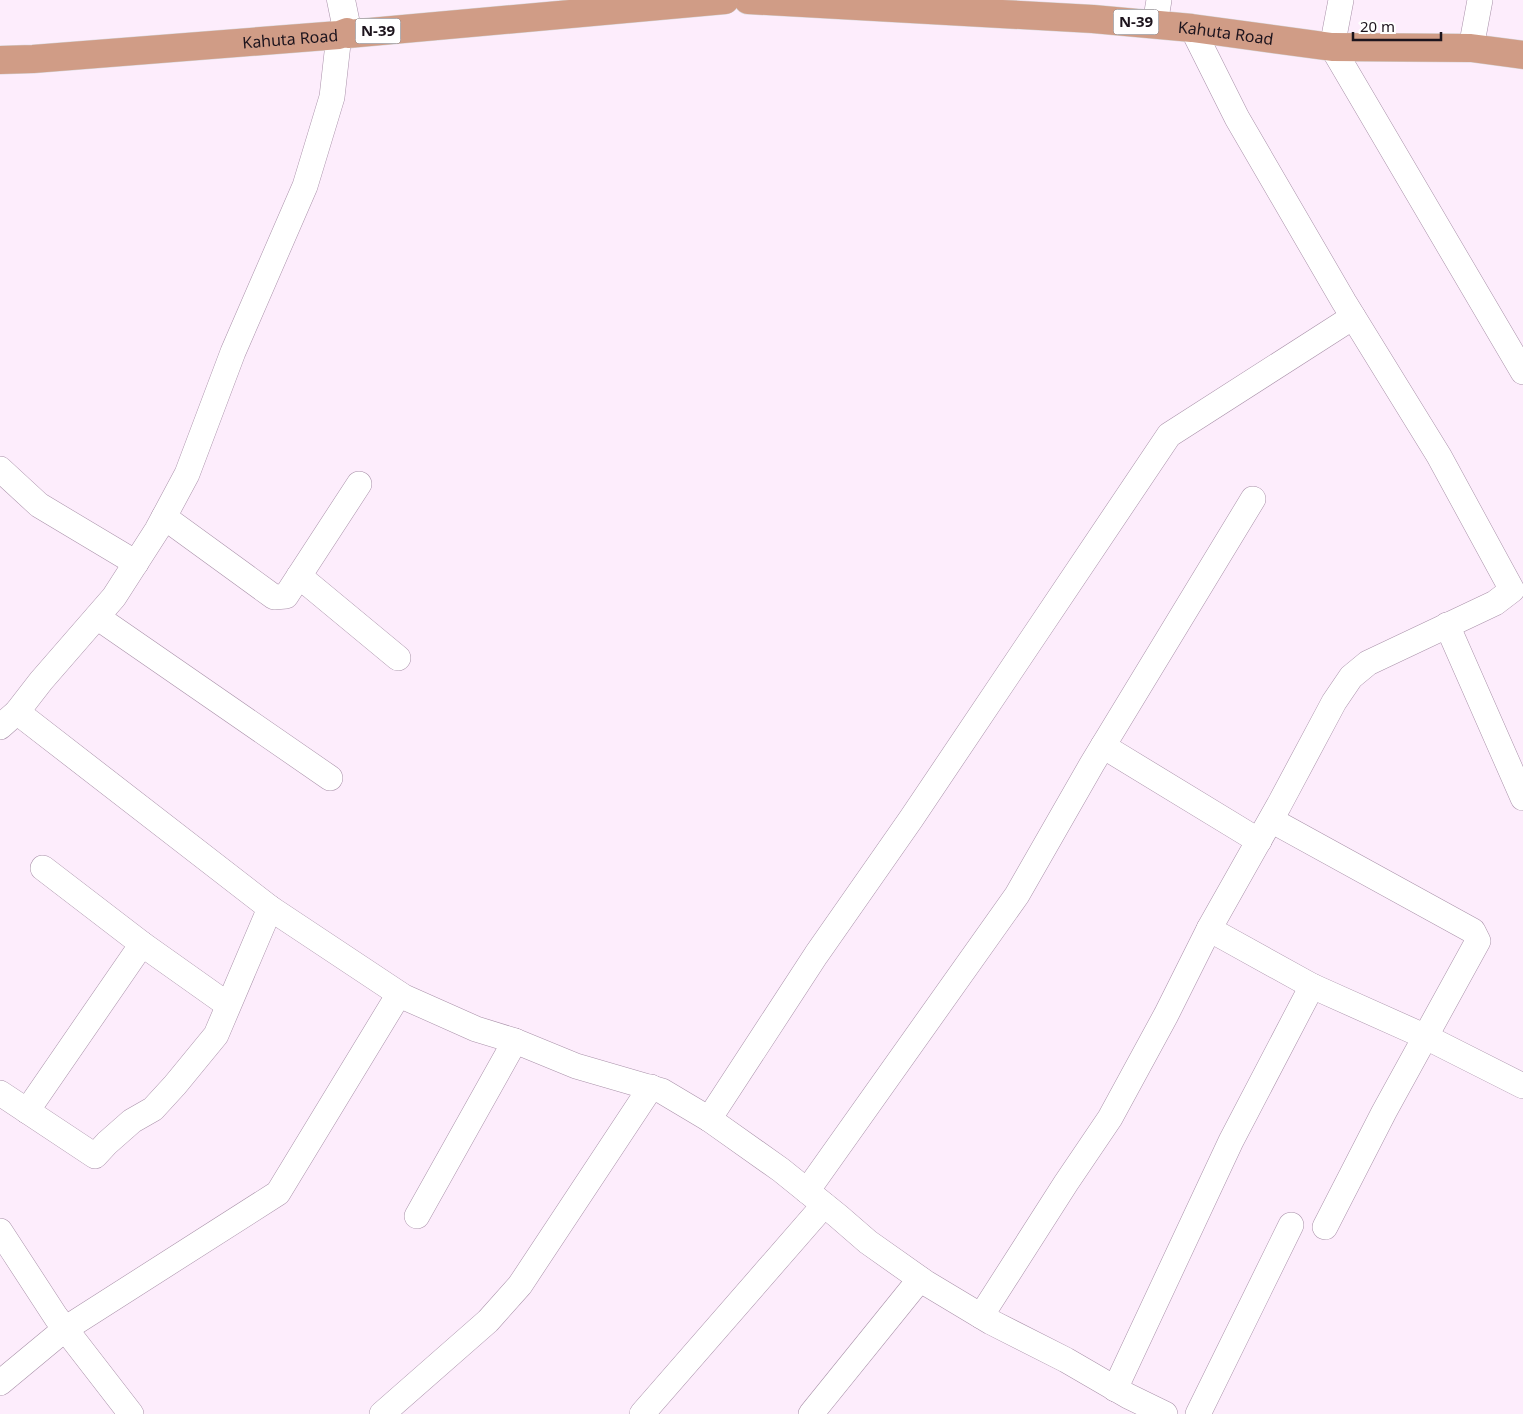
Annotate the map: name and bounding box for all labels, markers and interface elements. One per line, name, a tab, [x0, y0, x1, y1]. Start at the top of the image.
road number: N-39	[1114, 10, 1158, 34]
scale bar	[1353, 10, 1440, 42]
street label: Kahuta Road	[1177, 16, 1275, 50]
text: 20 m	[1360, 16, 1395, 36]
road number: N-39	[356, 18, 400, 44]
street label: Kahuta Road	[241, 24, 339, 54]

